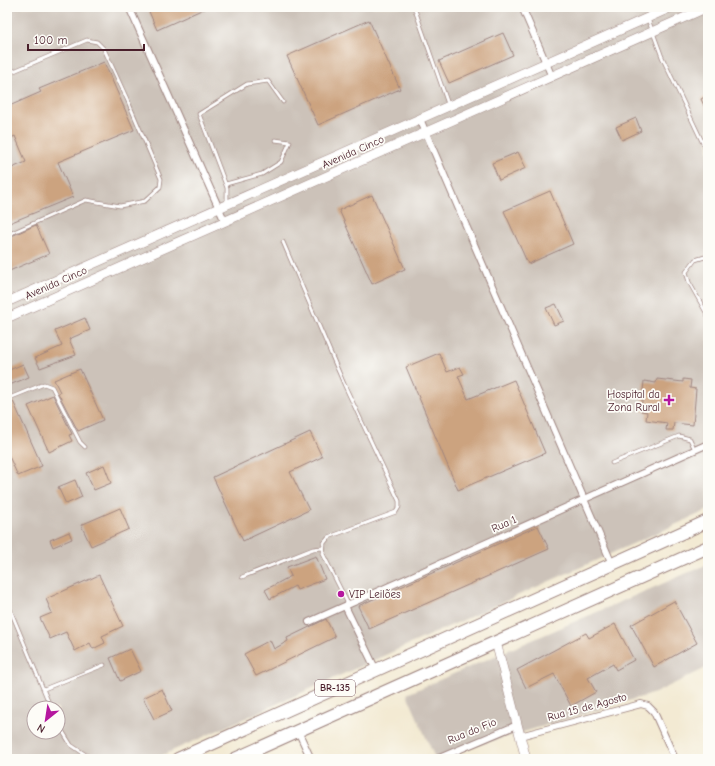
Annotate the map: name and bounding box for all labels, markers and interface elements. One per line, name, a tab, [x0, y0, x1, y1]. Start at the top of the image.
scale bar	[28, 26, 144, 52]
text: 100 m	[34, 33, 67, 47]
street label: Avenida Cinco	[320, 132, 386, 171]
street label: Avenida Cinco	[23, 263, 89, 302]
place label: Hospital da Zona Rural	[607, 388, 660, 414]
marker: Hospital da Zona Rural	[663, 394, 675, 406]
street label: Rua 1	[490, 513, 518, 535]
place label: VIP Leilões	[349, 588, 401, 601]
marker: VIP Leilões	[336, 589, 346, 599]
road number: BR-135	[315, 680, 355, 696]
street label: Rua 15 de Agosto	[546, 690, 628, 724]
north arrow	[26, 700, 66, 740]
street label: Rua do Fio	[446, 715, 498, 747]
text: N	[35, 721, 48, 736]

